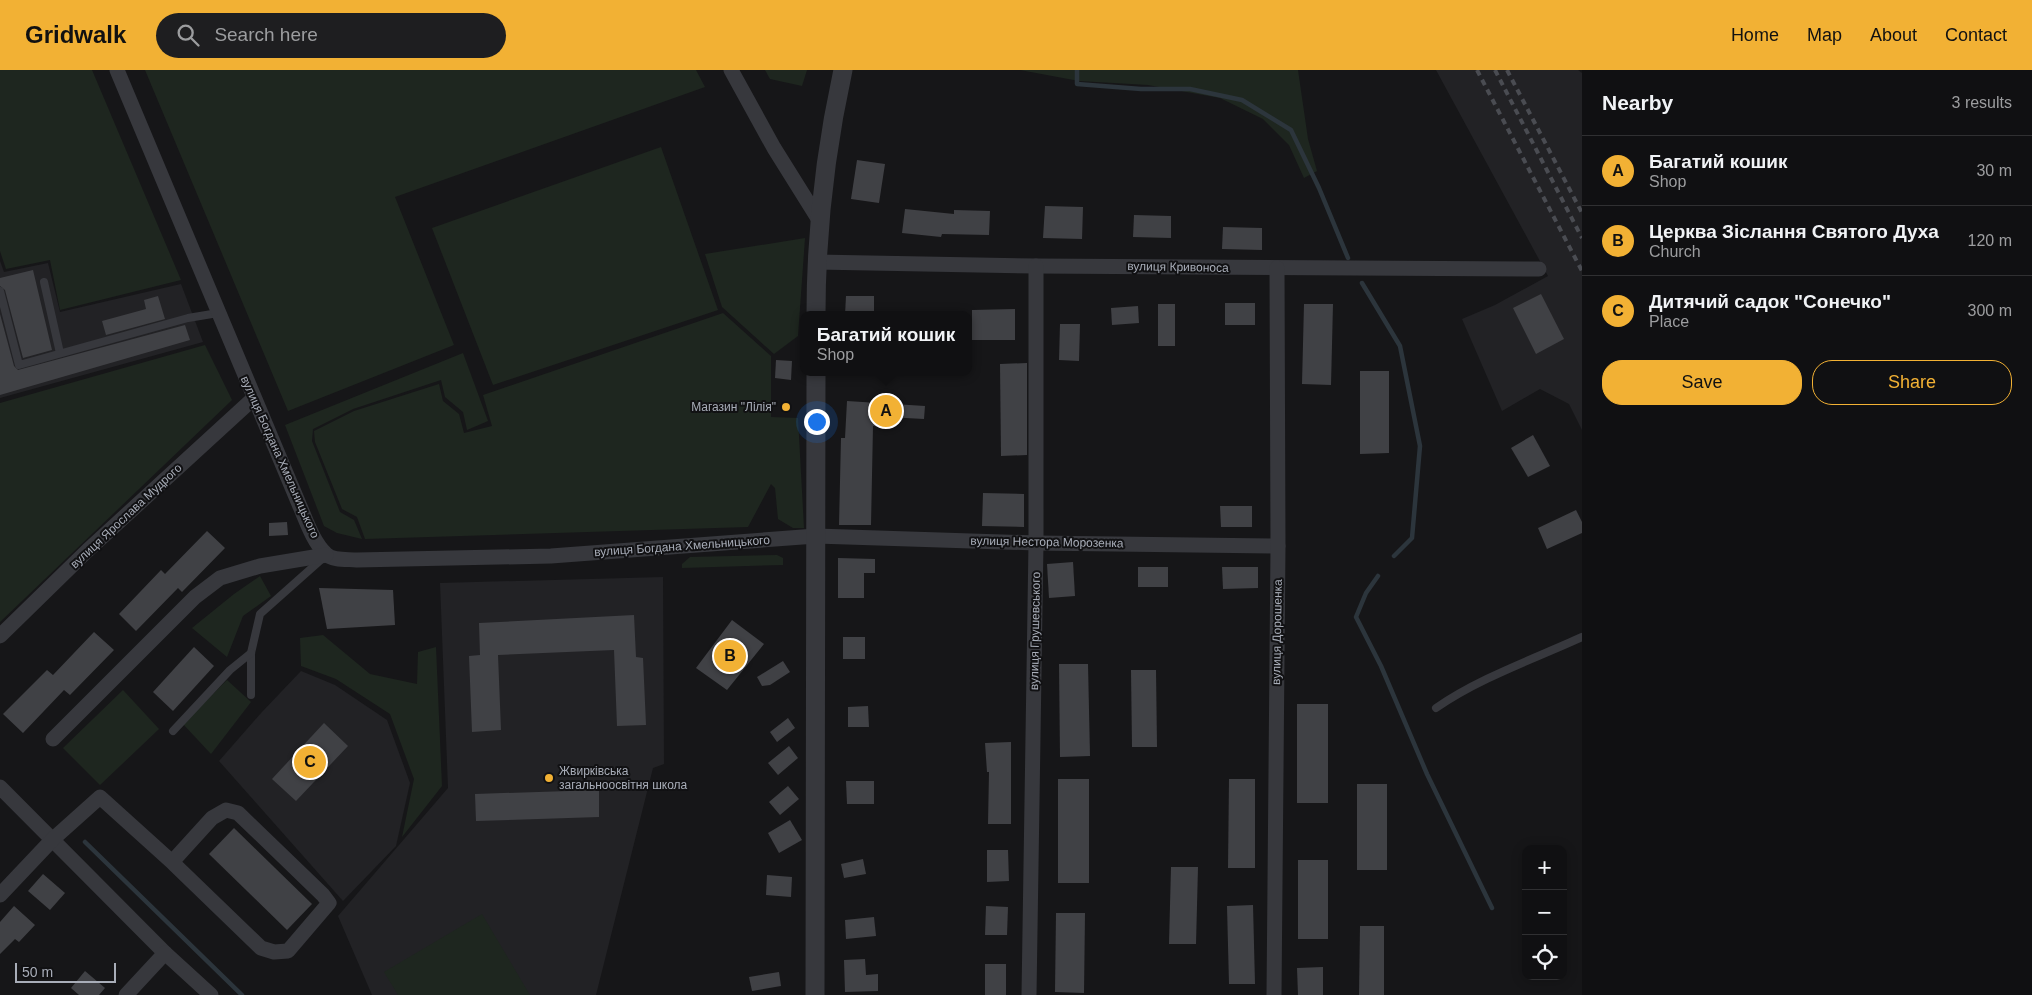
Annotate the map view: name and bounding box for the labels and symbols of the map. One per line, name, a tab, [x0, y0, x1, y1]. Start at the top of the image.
street label: вулиця Кривоноса	[1127, 259, 1229, 275]
street label: вулиця Богдана Хмельницького	[238, 374, 322, 541]
pin: A	[870, 392, 902, 430]
place label: Магазин "Лілія"	[691, 400, 776, 414]
marker: Магазин "Лілія"	[780, 401, 792, 413]
your location	[804, 409, 830, 435]
street label: вулиця Ярослава Мудрого	[67, 461, 185, 571]
street label: вулиця Богдана Хмельницького	[594, 533, 771, 559]
street label: вулиця Нестора Морозенка	[970, 534, 1124, 550]
street label: вулиця Грушевського	[1027, 571, 1043, 690]
street label: вулиця Дорошенка	[1269, 579, 1285, 685]
pin: B	[714, 637, 746, 675]
pin: C	[294, 743, 326, 781]
place label: Жвирківська загальноосвітня школа	[559, 764, 688, 792]
marker: Жвирківська загальноосвітня школа	[543, 772, 555, 784]
scale bar	[15, 960, 116, 983]

